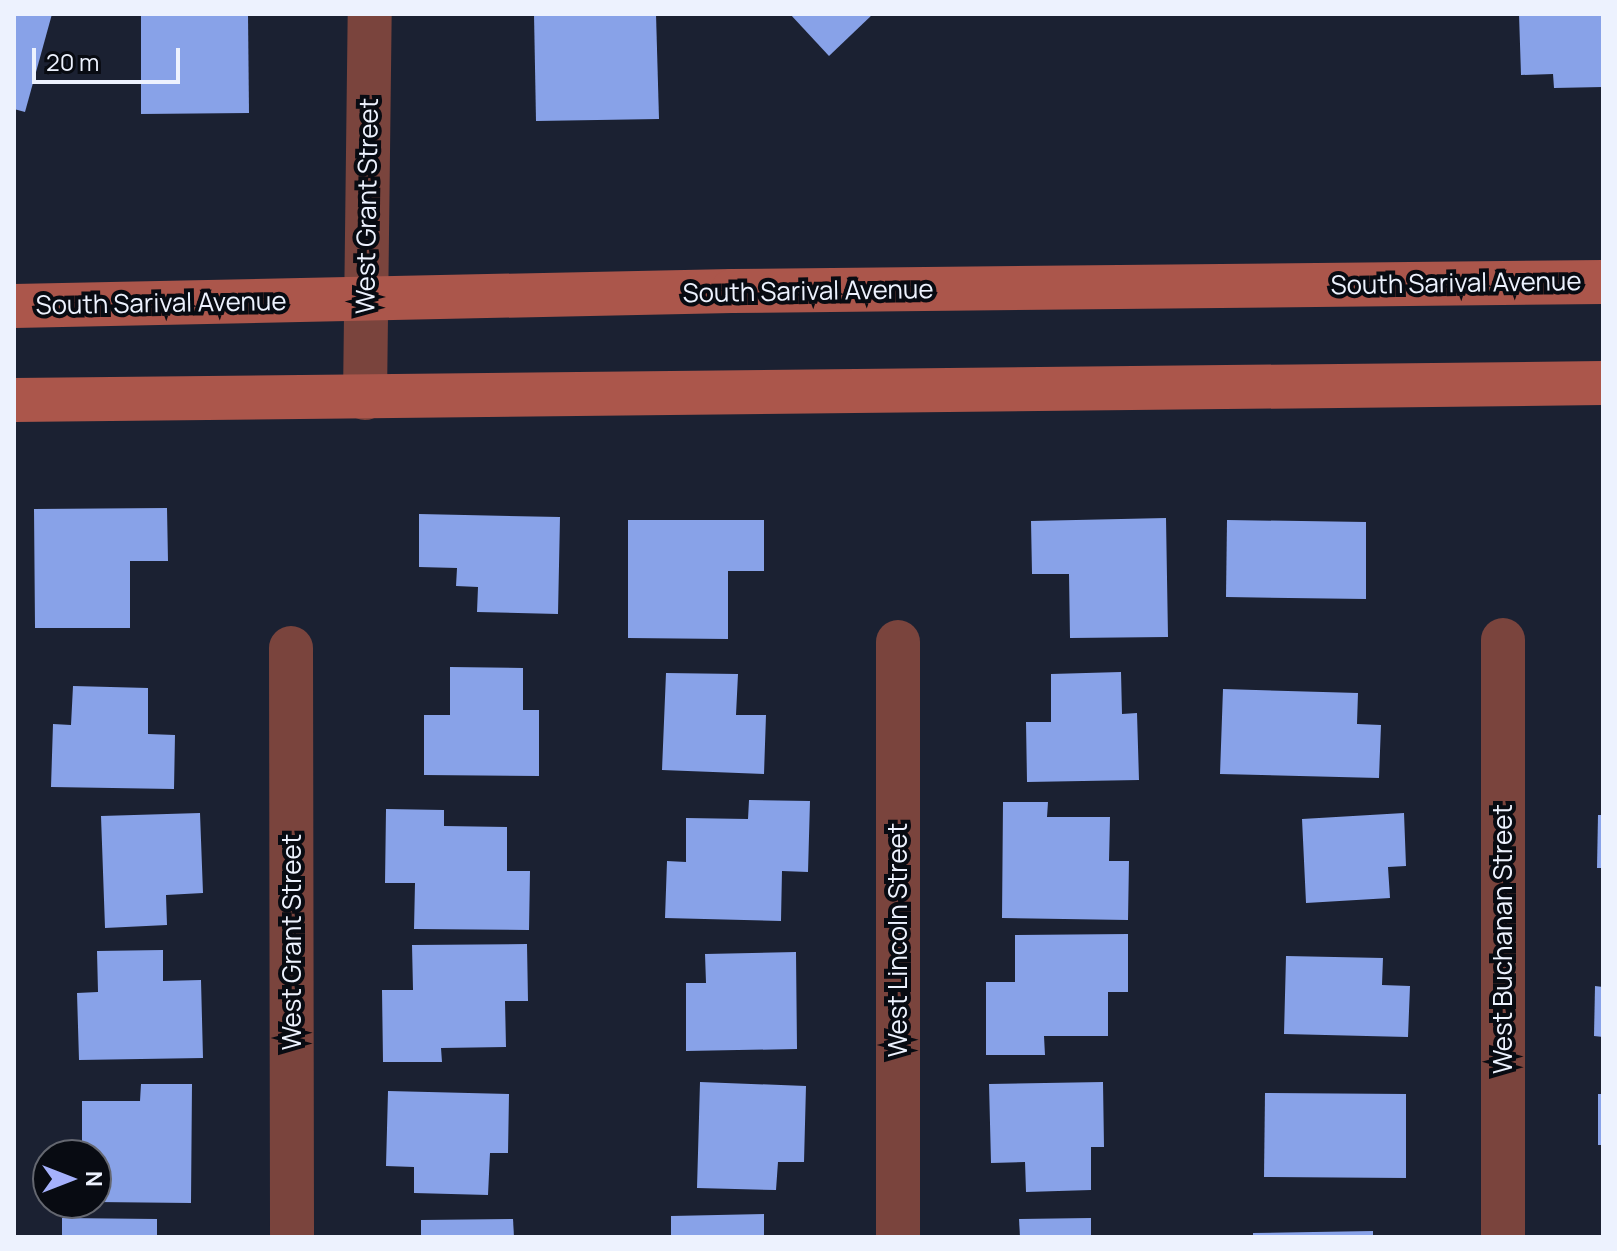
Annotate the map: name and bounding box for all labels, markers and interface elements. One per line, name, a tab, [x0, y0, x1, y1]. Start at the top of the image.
scale bar	[36, 32, 184, 82]
text: 20 m	[46, 45, 99, 78]
street label: West Grant Street	[350, 98, 384, 314]
street label: South Sarival Avenue	[1330, 265, 1582, 301]
street label: South Sarival Avenue	[682, 273, 934, 309]
street label: South Sarival Avenue	[35, 285, 287, 321]
street label: West Buchanan Street	[1487, 804, 1519, 1074]
street label: West Lincoln Street	[882, 823, 914, 1057]
street label: West Grant Street	[276, 834, 308, 1050]
north arrow	[32, 1139, 112, 1219]
text: N	[79, 1171, 109, 1187]

